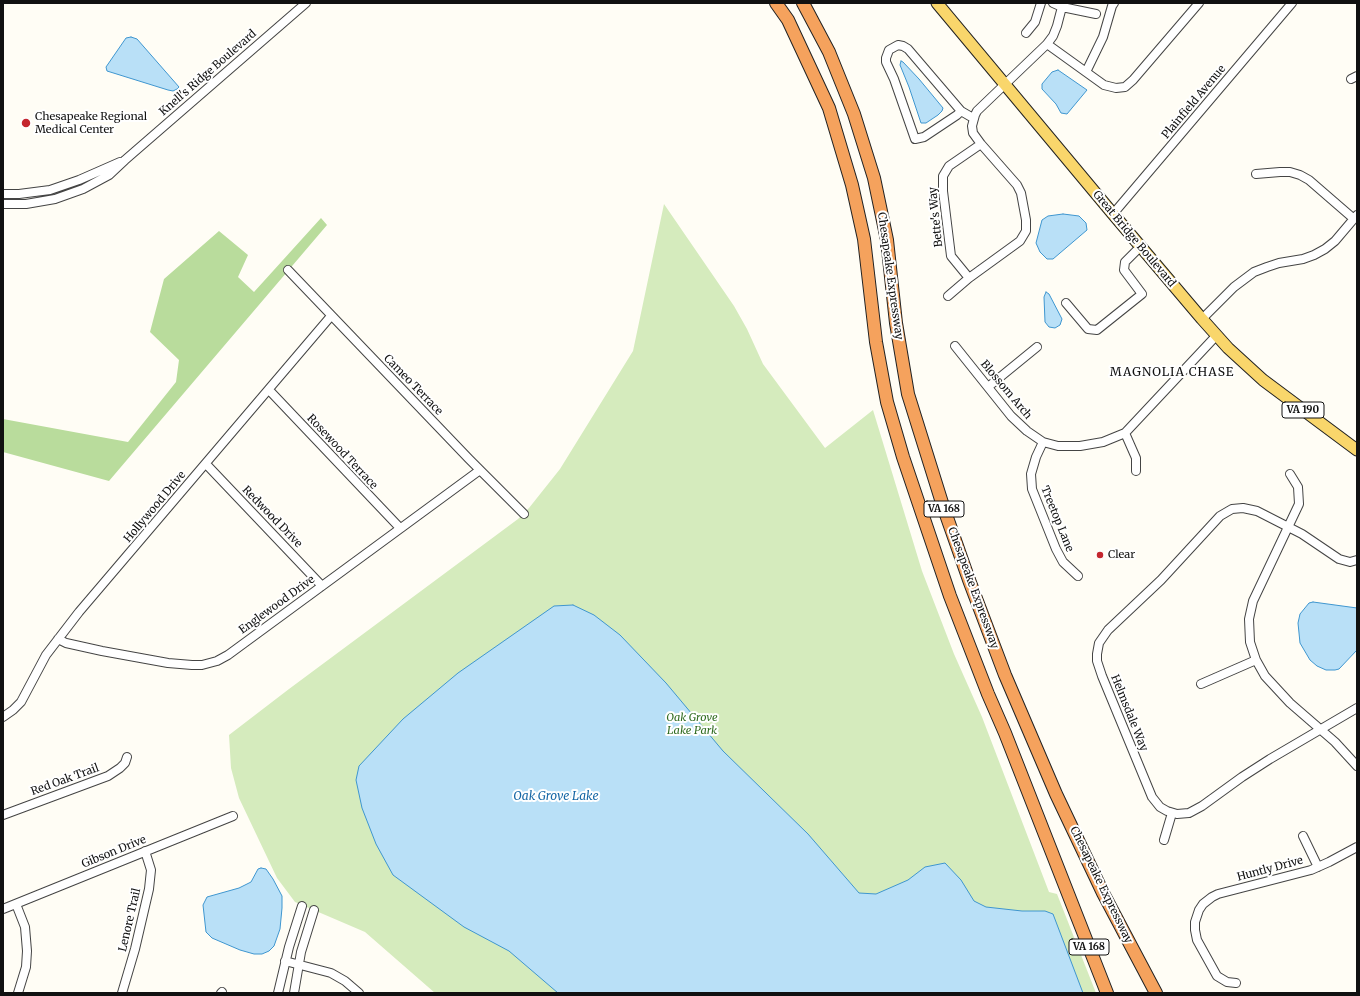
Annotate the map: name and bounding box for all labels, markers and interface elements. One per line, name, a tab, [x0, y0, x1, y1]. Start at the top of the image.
street label: Knell's Ridge Boulevard	[157, 27, 259, 119]
street label: Plainfield Avenue	[1159, 63, 1229, 141]
place label: Chesapeake Regional Medical Center	[35, 110, 147, 136]
marker: Chesapeake Regional Medical Center	[20, 117, 32, 129]
street label: Bette's Way	[926, 186, 946, 248]
street label: Great Bridge Boulevard	[1090, 188, 1178, 290]
street label: Chesapeake Expressway	[875, 211, 905, 341]
street label: Cameo Terrace	[381, 352, 445, 418]
street label: Blossom Arch	[978, 358, 1034, 422]
district label: MAGNOLIA CHASE	[1110, 366, 1234, 380]
road number: VA 190	[1282, 402, 1324, 418]
street label: Rosewood Terrace	[304, 412, 380, 492]
street label: Hollywood Drive	[121, 469, 189, 545]
street label: Redwood Drive	[239, 483, 305, 551]
street label: Treetop Lane	[1038, 484, 1076, 554]
road number: VA 168	[924, 501, 964, 517]
street label: Chesapeake Expressway	[945, 525, 1001, 651]
place label: Clear	[1108, 548, 1135, 562]
marker: Clear	[1095, 550, 1105, 560]
street label: Englewood Drive	[237, 573, 317, 637]
street label: Helmsdale Way	[1108, 673, 1150, 753]
park label: Oak Grove Lake Park	[666, 711, 718, 737]
street label: Red Oak Trail	[29, 762, 101, 798]
water label: Oak Grove Lake	[513, 790, 599, 804]
street label: Chesapeake Expressway	[1067, 824, 1135, 946]
street label: Gibson Drive	[80, 833, 148, 871]
street label: Huntly Drive	[1236, 854, 1304, 884]
street label: Lenore Trail	[116, 887, 144, 953]
road number: VA 168	[1069, 939, 1109, 955]

